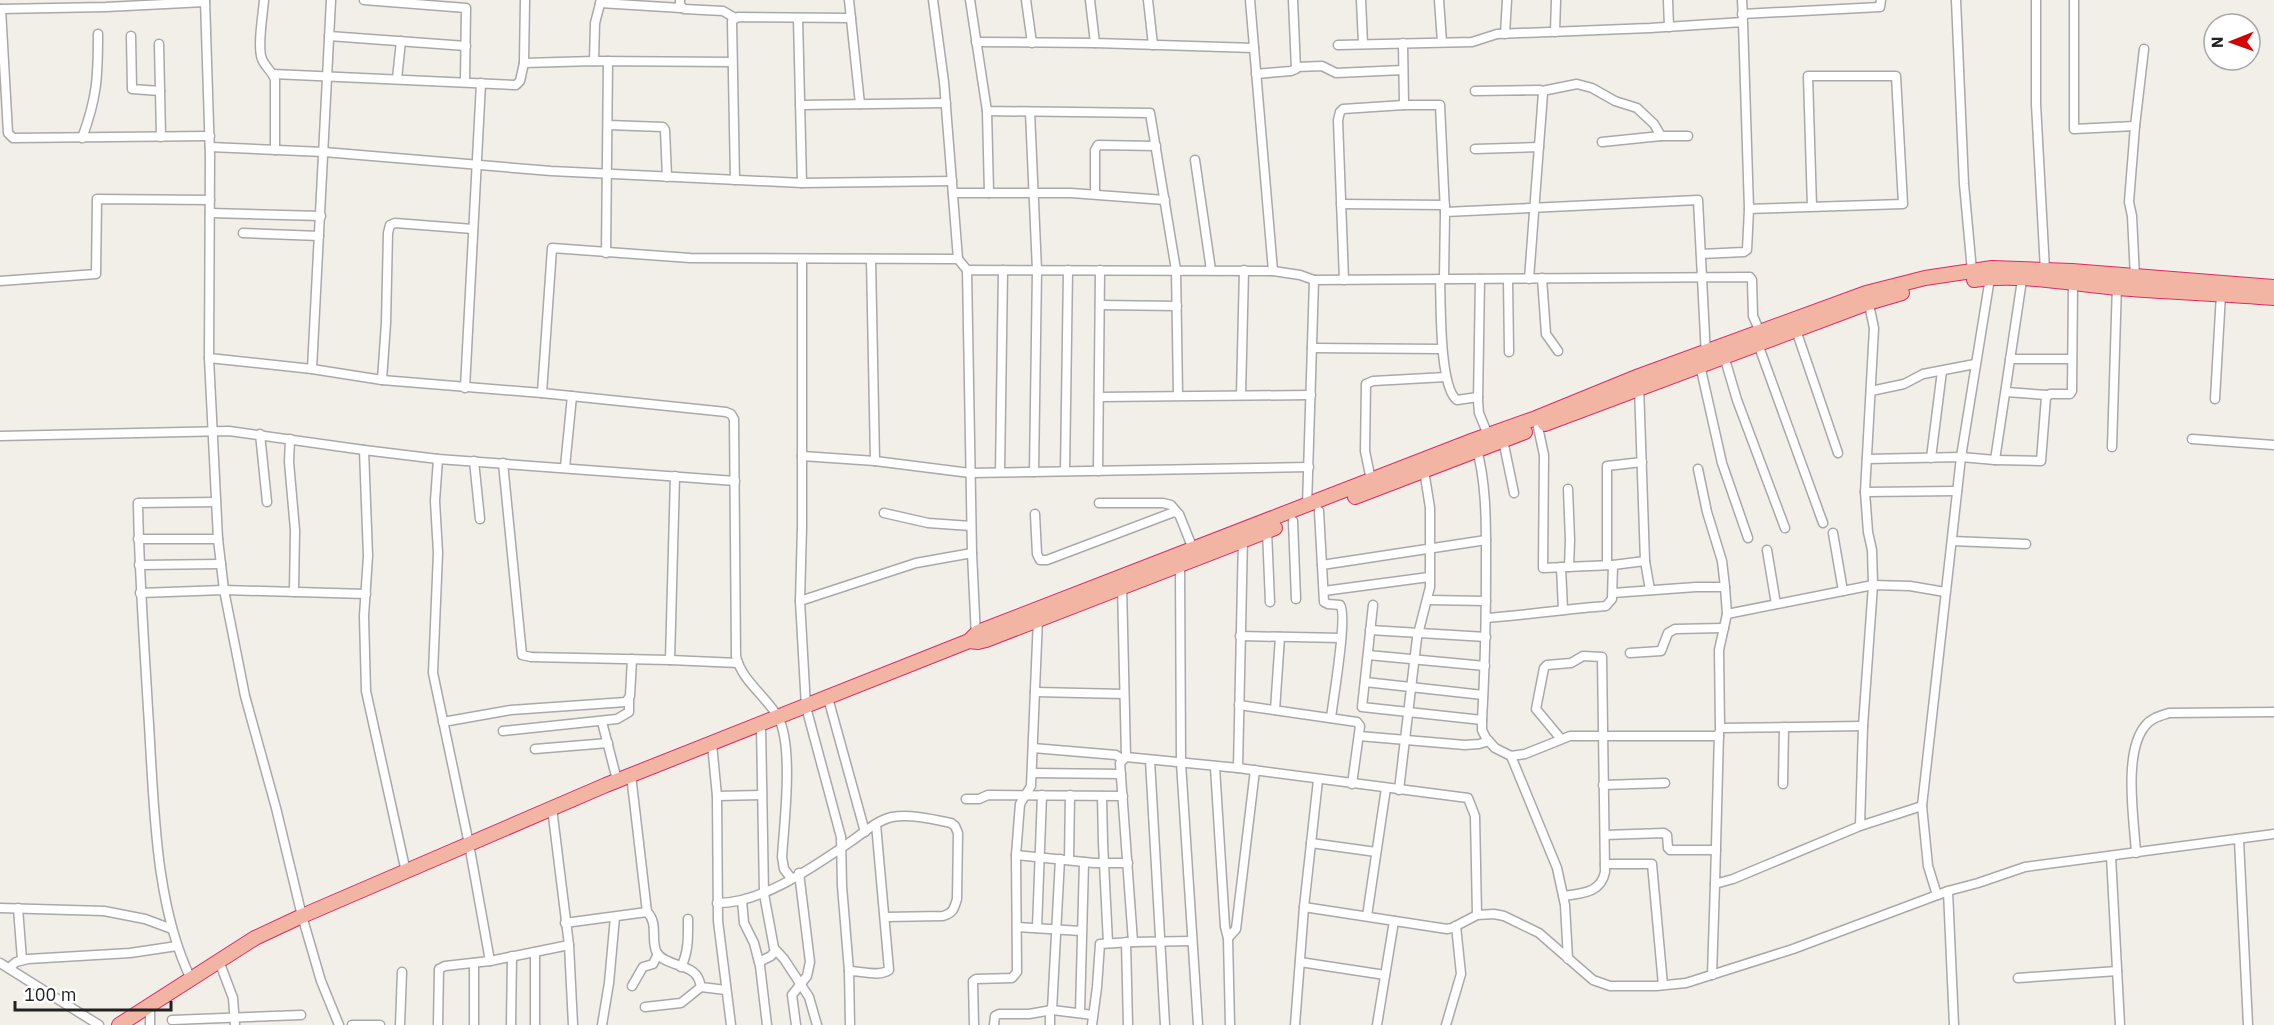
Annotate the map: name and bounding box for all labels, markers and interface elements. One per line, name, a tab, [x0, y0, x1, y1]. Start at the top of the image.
north arrow	[2202, 12, 2262, 72]
text: N	[2207, 36, 2227, 48]
scale bar	[15, 974, 171, 1012]
text: 100 m	[24, 983, 76, 1006]

